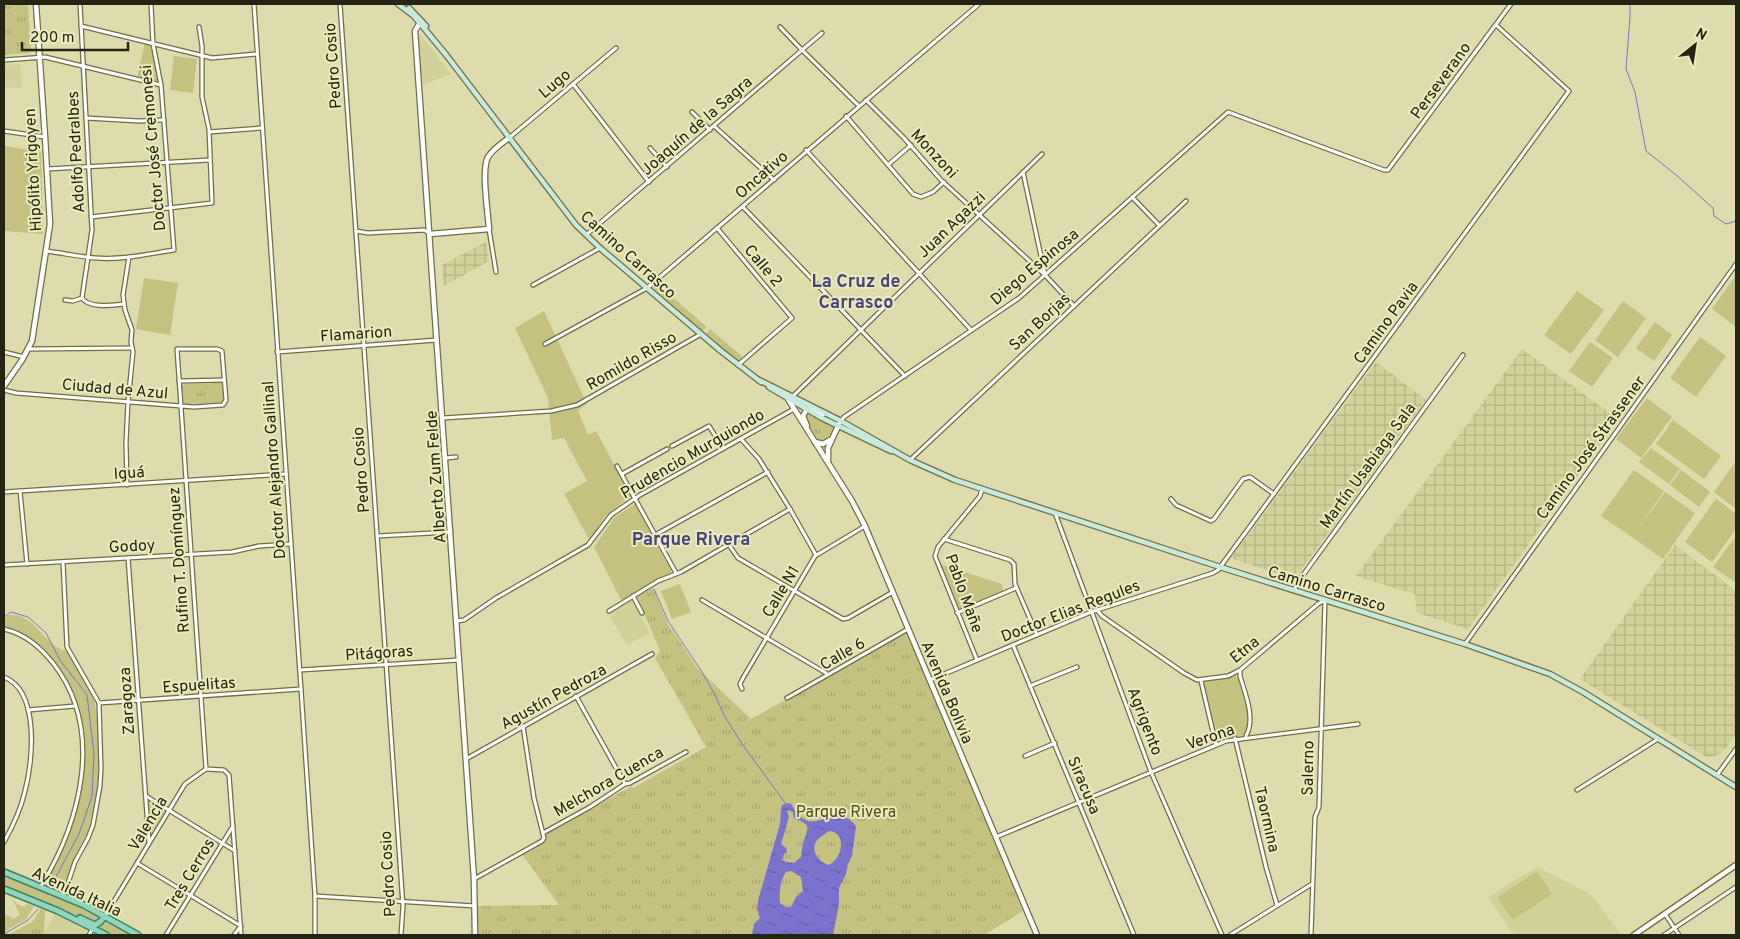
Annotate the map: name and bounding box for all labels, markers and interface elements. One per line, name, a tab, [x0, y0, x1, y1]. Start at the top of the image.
scale bar	[22, 20, 129, 52]
north arrow	[1670, 20, 1720, 70]
street label: Pedro Cosio	[321, 22, 347, 110]
text: N	[1692, 25, 1709, 45]
text: 200 m	[30, 29, 75, 48]
street label: Perseverano	[1407, 39, 1476, 124]
street label: Doctor José Cremonesi	[137, 64, 171, 232]
street label: Lugo	[535, 65, 575, 104]
street label: Joaquín de la Sagra	[638, 73, 757, 180]
street label: Adolfo Pedralbes	[64, 90, 90, 213]
street label: Hipólito Yrigoyen	[21, 108, 47, 232]
street label: Monzoni	[906, 125, 962, 183]
street label: Oncativo	[732, 147, 793, 204]
street label: Juan Agazzi	[914, 188, 991, 263]
street label: Camino Carrasco	[575, 207, 680, 304]
street label: Diego Espinosa	[987, 225, 1084, 310]
street label: Calle 2	[739, 241, 786, 292]
district label: La Cruz de Carrasco	[811, 271, 901, 315]
street label: Camino Pavia	[1350, 278, 1423, 368]
street label: San Borjas	[1006, 289, 1075, 356]
street label: Flamarion	[319, 323, 393, 347]
street label: Romildo Risso	[583, 328, 681, 396]
street label: Camino José Strassener	[1533, 372, 1650, 524]
street label: Ciudad de Azul	[61, 375, 169, 405]
street label: Doctor Alejandro Gallinal	[259, 380, 291, 560]
street label: Martín Usabiaga Sala	[1316, 399, 1421, 533]
street label: Prudencio Murguiondo	[618, 405, 769, 504]
street label: Alberto Zum Felde	[422, 410, 452, 544]
street label: Pedro Cosio	[349, 426, 375, 514]
street label: Iguá	[113, 463, 145, 485]
street label: Rufino T. Domínguez	[165, 486, 195, 633]
district label: Parque Rivera	[632, 529, 750, 552]
street label: Godoy	[108, 536, 156, 558]
street label: Pablo Mañe	[940, 551, 987, 636]
street label: Camino Carrasco	[1265, 562, 1388, 617]
street label: Calle N1	[759, 563, 805, 622]
street label: Doctor Elias Regules	[998, 576, 1143, 648]
street label: Etna	[1226, 633, 1264, 669]
street label: Calle 6	[817, 634, 869, 676]
street label: Avenida Bolivia	[916, 638, 977, 747]
street label: Pitágoras	[344, 642, 414, 666]
street label: Agustín Pedroza	[497, 660, 610, 735]
street label: Zaragoza	[116, 666, 140, 735]
street label: Espuelitas	[162, 673, 236, 699]
street label: Agrigento	[1122, 685, 1166, 759]
street label: Verona	[1184, 720, 1237, 755]
street label: Salerno	[1299, 740, 1319, 796]
street label: Melchora Cuenca	[551, 743, 667, 822]
street label: Siracusa	[1062, 754, 1104, 818]
street label: Taormina	[1249, 785, 1283, 854]
street label: Valencia	[125, 793, 173, 855]
park label: Parque Rivera	[796, 803, 896, 823]
street label: Pedro Cosio	[377, 830, 401, 917]
street label: Tres Cerros	[161, 835, 220, 915]
street label: Avenida Italia	[28, 863, 124, 922]

